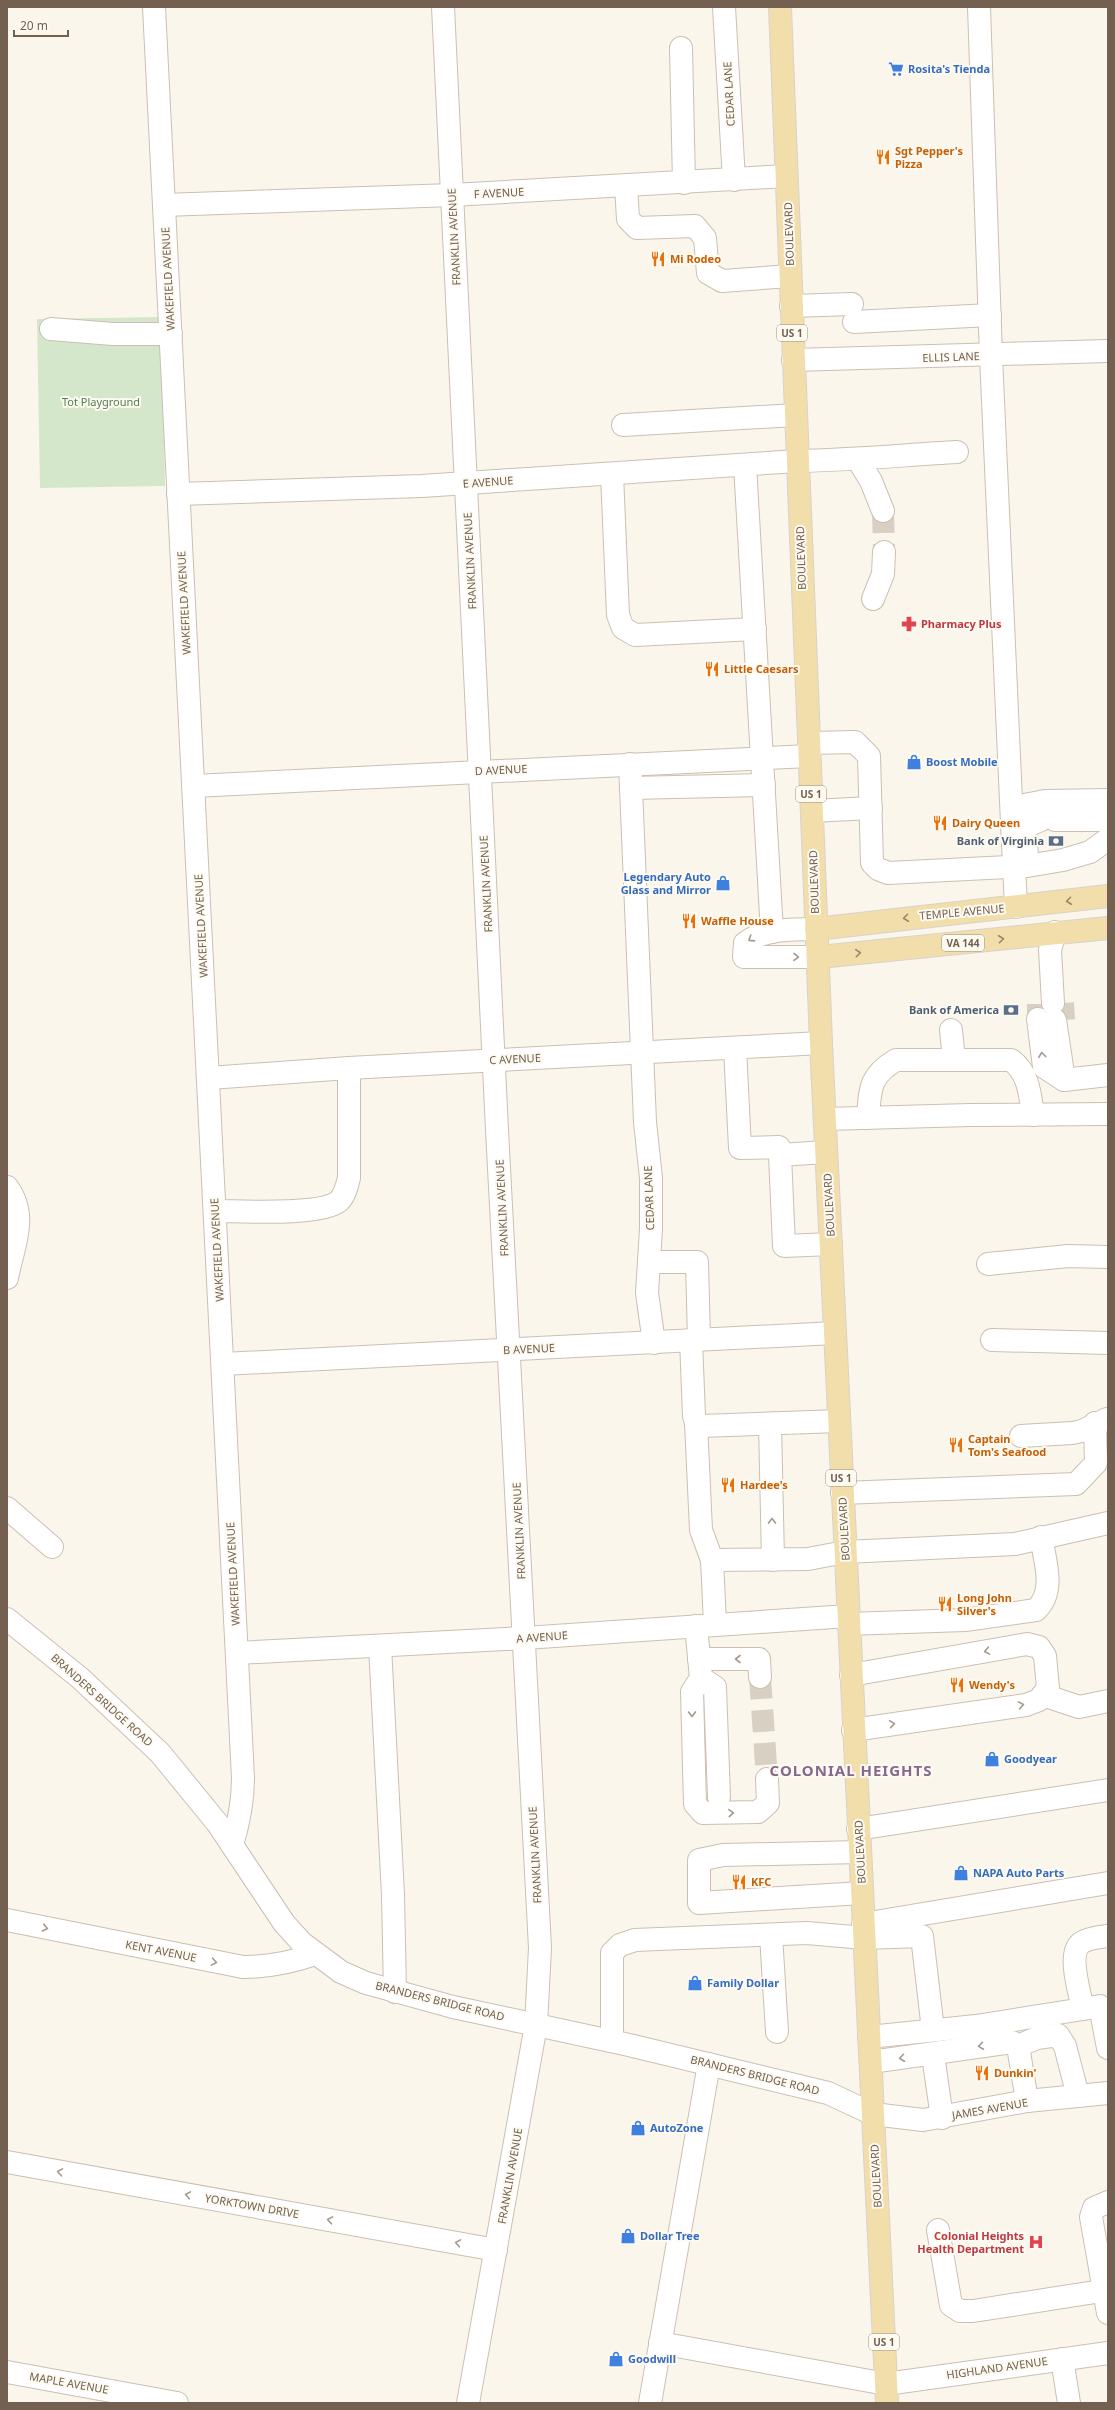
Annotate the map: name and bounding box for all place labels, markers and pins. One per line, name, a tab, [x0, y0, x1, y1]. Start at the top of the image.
supermarket icon: Rosita's Tienda	[887, 60, 905, 78]
place label: Rosita's Tienda	[908, 61, 990, 76]
place label: Sgt Pepper's Pizza	[895, 143, 963, 171]
restaurant icon: Sgt Pepper's Pizza	[874, 148, 892, 166]
restaurant icon: Mi Rodeo	[649, 250, 667, 268]
place label: Mi Rodeo	[670, 251, 721, 266]
pharmacy icon: Pharmacy Plus	[900, 615, 918, 633]
place label: Pharmacy Plus	[921, 616, 1002, 631]
restaurant icon: Little Caesars	[703, 660, 721, 678]
place label: Little Caesars	[724, 661, 799, 676]
shop icon: Boost Mobile	[905, 753, 923, 771]
place label: Boost Mobile	[926, 754, 998, 769]
restaurant icon: Dairy Queen	[931, 814, 949, 832]
place label: Dairy Queen	[952, 815, 1020, 830]
bank icon: Bank of Virginia	[1047, 832, 1065, 850]
place label: Bank of Virginia	[957, 833, 1044, 848]
place label: Legendary Auto Glass and Mirror	[621, 869, 711, 897]
shop icon: Legendary Auto Glass and Mirror	[714, 874, 732, 892]
restaurant icon: Waffle House	[680, 912, 698, 930]
place label: Waffle House	[701, 913, 774, 928]
bank icon: Bank of America	[1002, 1001, 1020, 1019]
place label: Bank of America	[909, 1002, 999, 1017]
place label: Captain Tom's Seafood	[968, 1431, 1046, 1459]
restaurant icon: Captain Tom's Seafood	[947, 1436, 965, 1454]
restaurant icon: Hardee's	[719, 1476, 737, 1494]
place label: Hardee's	[740, 1477, 788, 1492]
place label: Long John Silver's	[957, 1590, 1012, 1618]
restaurant icon: Long John Silver's	[936, 1595, 954, 1613]
restaurant icon: Wendy's	[948, 1676, 966, 1694]
place label: Wendy's	[969, 1677, 1015, 1692]
shop icon: Goodyear	[983, 1750, 1001, 1768]
place label: Goodyear	[1004, 1751, 1057, 1766]
shop icon: NAPA Auto Parts	[952, 1864, 970, 1882]
place label: NAPA Auto Parts	[973, 1865, 1065, 1880]
restaurant icon: KFC	[730, 1873, 748, 1891]
place label: KFC	[751, 1874, 771, 1889]
shop icon: Family Dollar	[686, 1974, 704, 1992]
place label: Family Dollar	[707, 1975, 779, 1990]
restaurant icon: Dunkin'	[973, 2064, 991, 2082]
place label: Dunkin'	[994, 2065, 1037, 2080]
shop icon: AutoZone	[629, 2119, 647, 2137]
place label: AutoZone	[650, 2120, 704, 2135]
shop icon: Dollar Tree	[619, 2227, 637, 2245]
place label: Dollar Tree	[640, 2228, 700, 2243]
place label: Colonial Heights Health Department	[917, 2228, 1024, 2256]
hospital icon: Colonial Heights Health Department	[1027, 2233, 1045, 2251]
shop icon: Goodwill	[607, 2350, 625, 2368]
place label: Goodwill	[628, 2351, 676, 2366]

